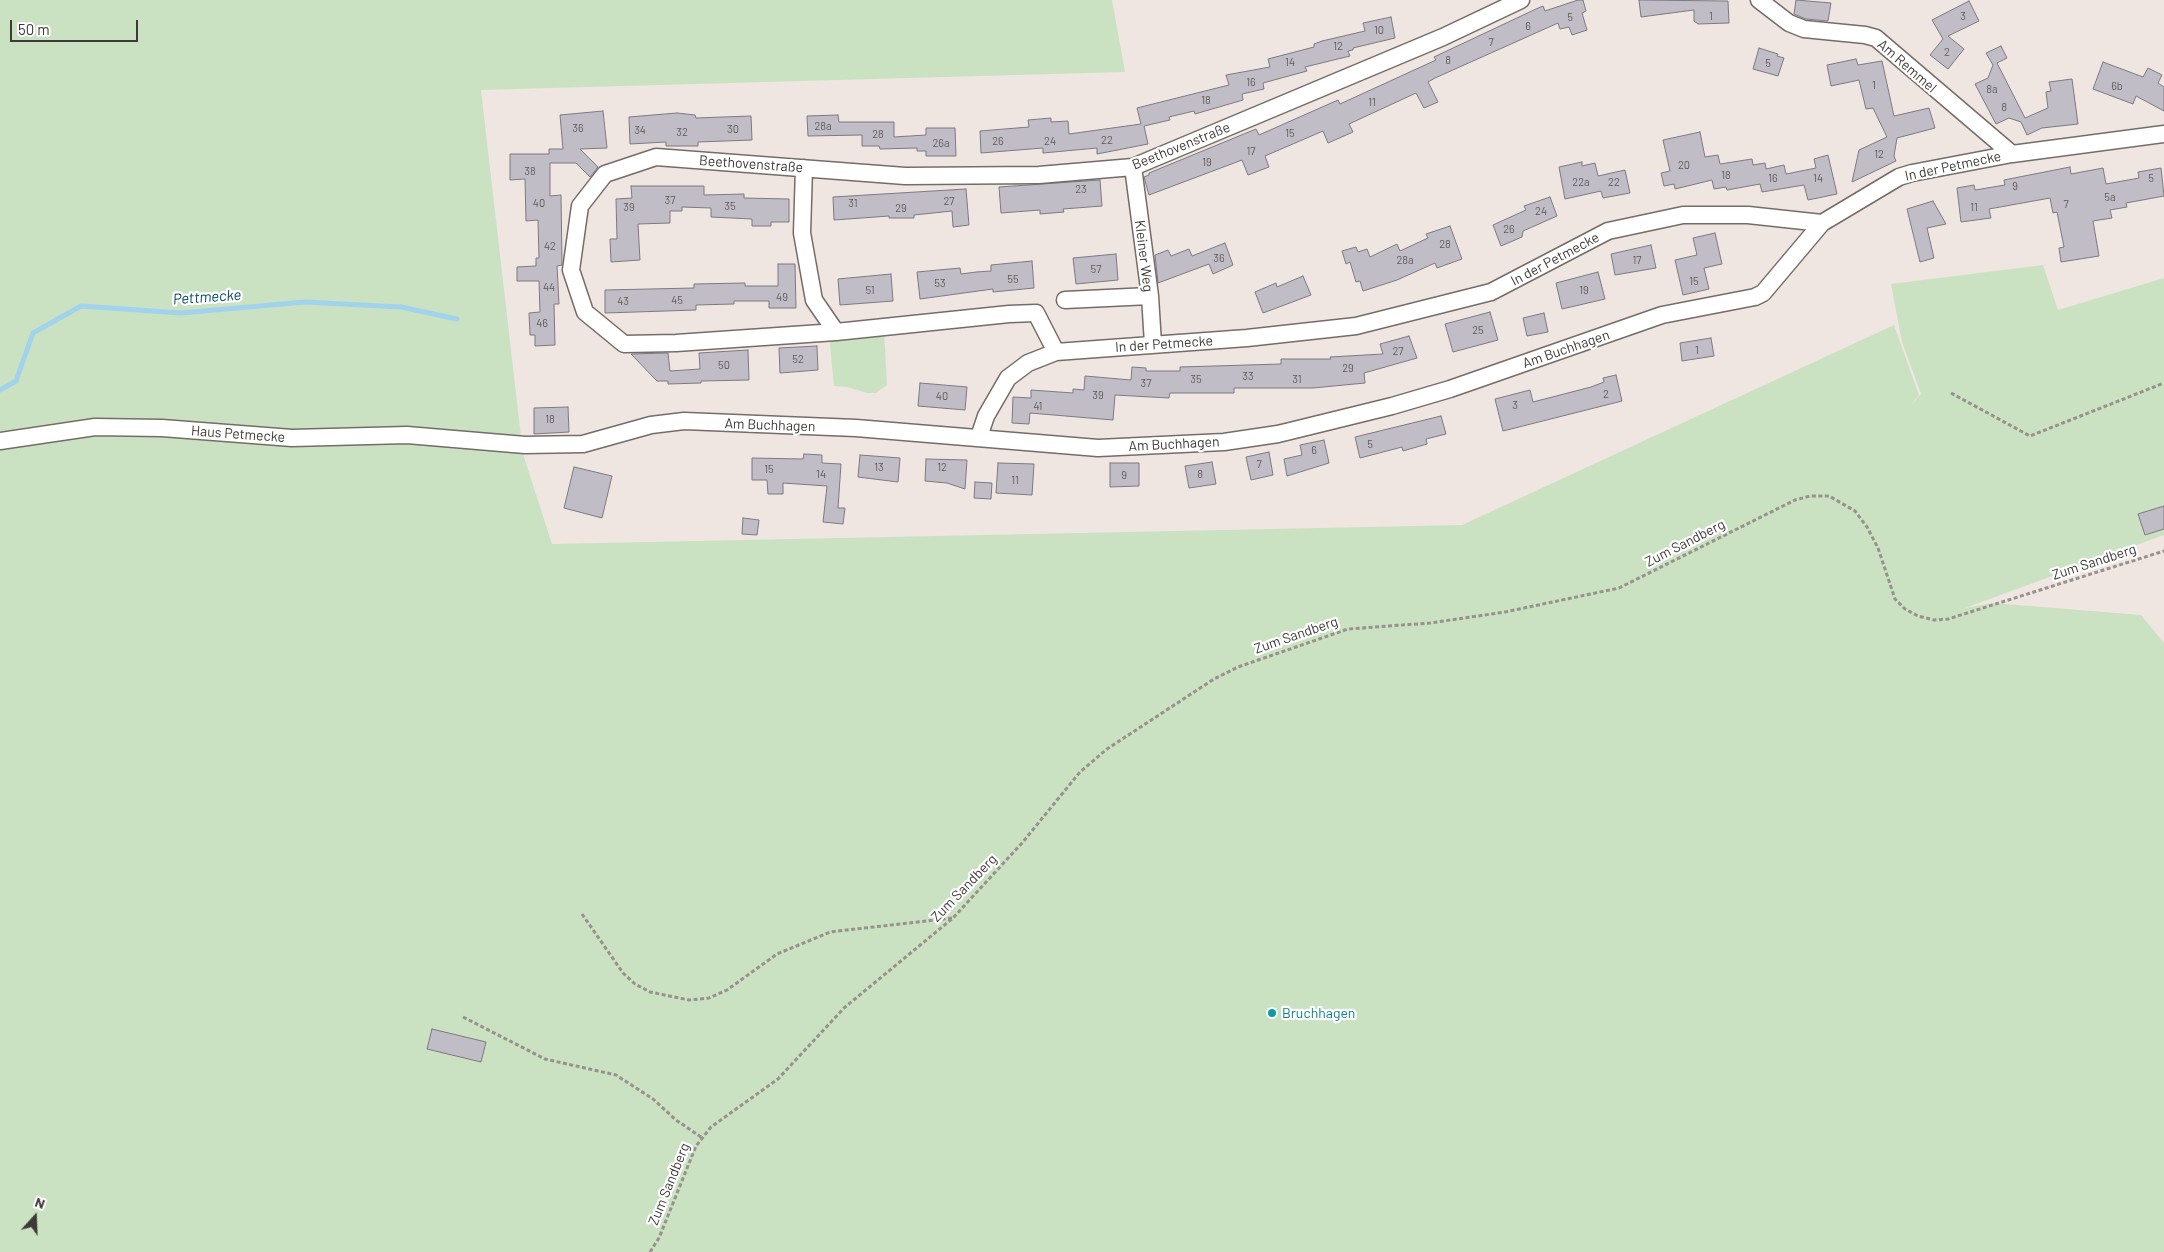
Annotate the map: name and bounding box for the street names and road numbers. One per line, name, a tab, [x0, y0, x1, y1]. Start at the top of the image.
street label: Am Remmel	[1874, 36, 1940, 96]
street label: Beethovenstraße	[1130, 119, 1232, 173]
street label: In der Petmecke	[1903, 148, 2003, 184]
street label: Beethovenstraße	[698, 152, 804, 176]
street label: Kleiner Weg	[1131, 219, 1157, 293]
street label: In der Petmecke	[1508, 229, 1602, 289]
street label: Am Buchhagen	[1520, 326, 1612, 372]
street label: In der Petmecke	[1115, 332, 1213, 356]
street label: Am Buchhagen	[724, 415, 816, 435]
street label: Haus Petmecke	[190, 422, 286, 446]
street label: Am Buchhagen	[1128, 433, 1220, 455]
street label: Zum Sandberg	[1642, 516, 1728, 570]
street label: Zum Sandberg	[2050, 541, 2138, 583]
street label: Zum Sandberg	[1252, 613, 1340, 657]
street label: Zum Sandberg	[928, 851, 1000, 925]
street label: Zum Sandberg	[645, 1140, 693, 1228]

